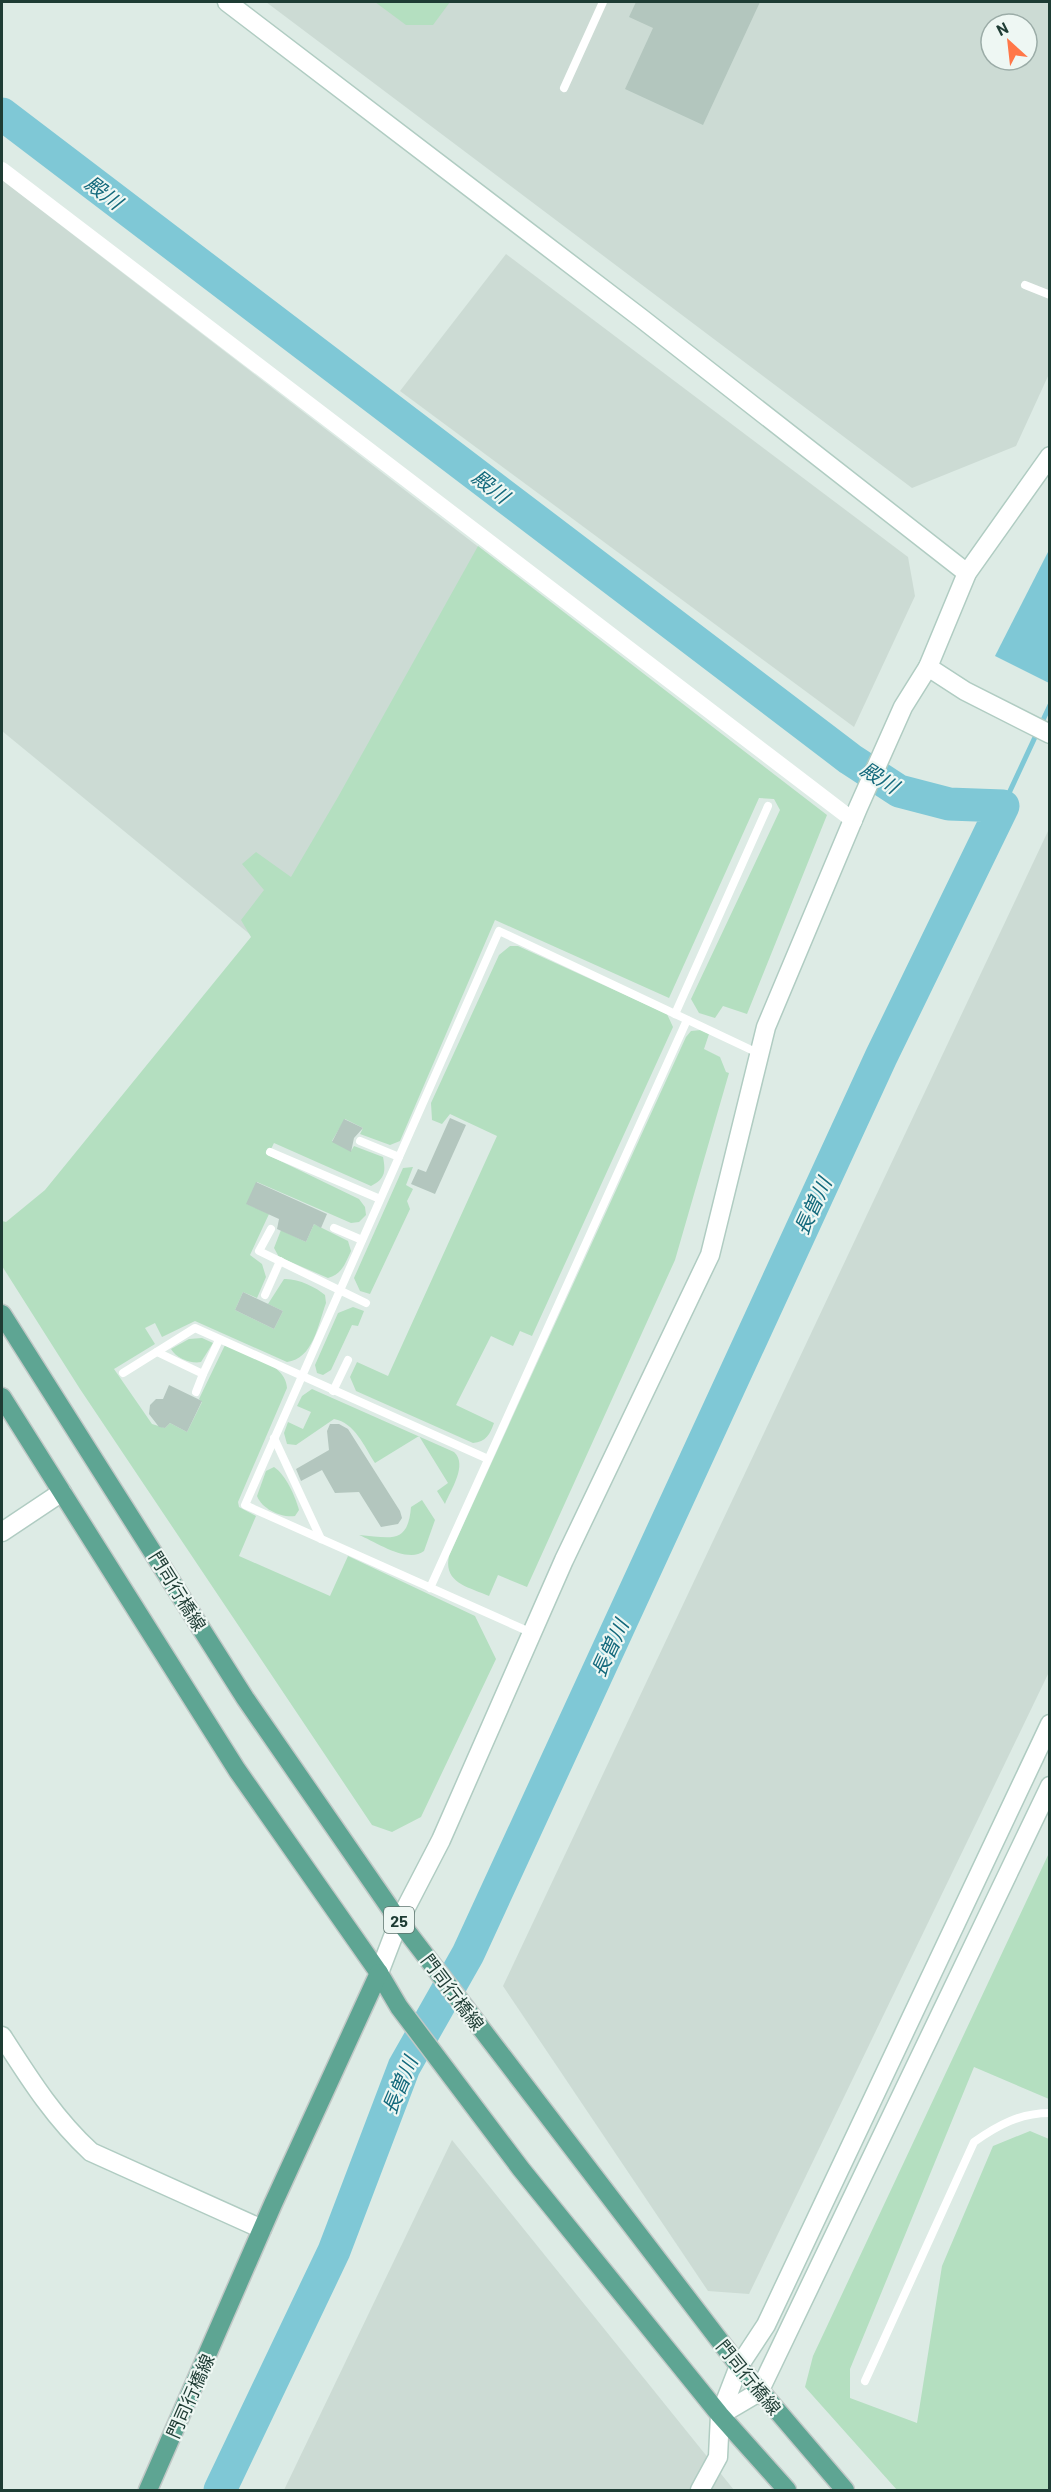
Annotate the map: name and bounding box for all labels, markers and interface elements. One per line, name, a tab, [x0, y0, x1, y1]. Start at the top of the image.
north arrow	[979, 12, 1039, 72]
text: N	[993, 17, 1011, 39]
water label: 殿川	[81, 170, 129, 215]
water label: 殿川	[468, 464, 516, 509]
water label: 殿川	[857, 756, 905, 799]
water label: 長曽川	[788, 1172, 836, 1238]
street label: 門司行橋線	[145, 1547, 211, 1635]
water label: 長曽川	[585, 1614, 633, 1680]
road number: 25	[384, 1907, 414, 1933]
street label: 門司行橋線	[417, 1949, 489, 2035]
water label: 長曽川	[376, 2051, 423, 2117]
street label: 門司行橋線	[712, 2335, 786, 2419]
street label: 門司行橋線	[162, 2350, 218, 2442]

